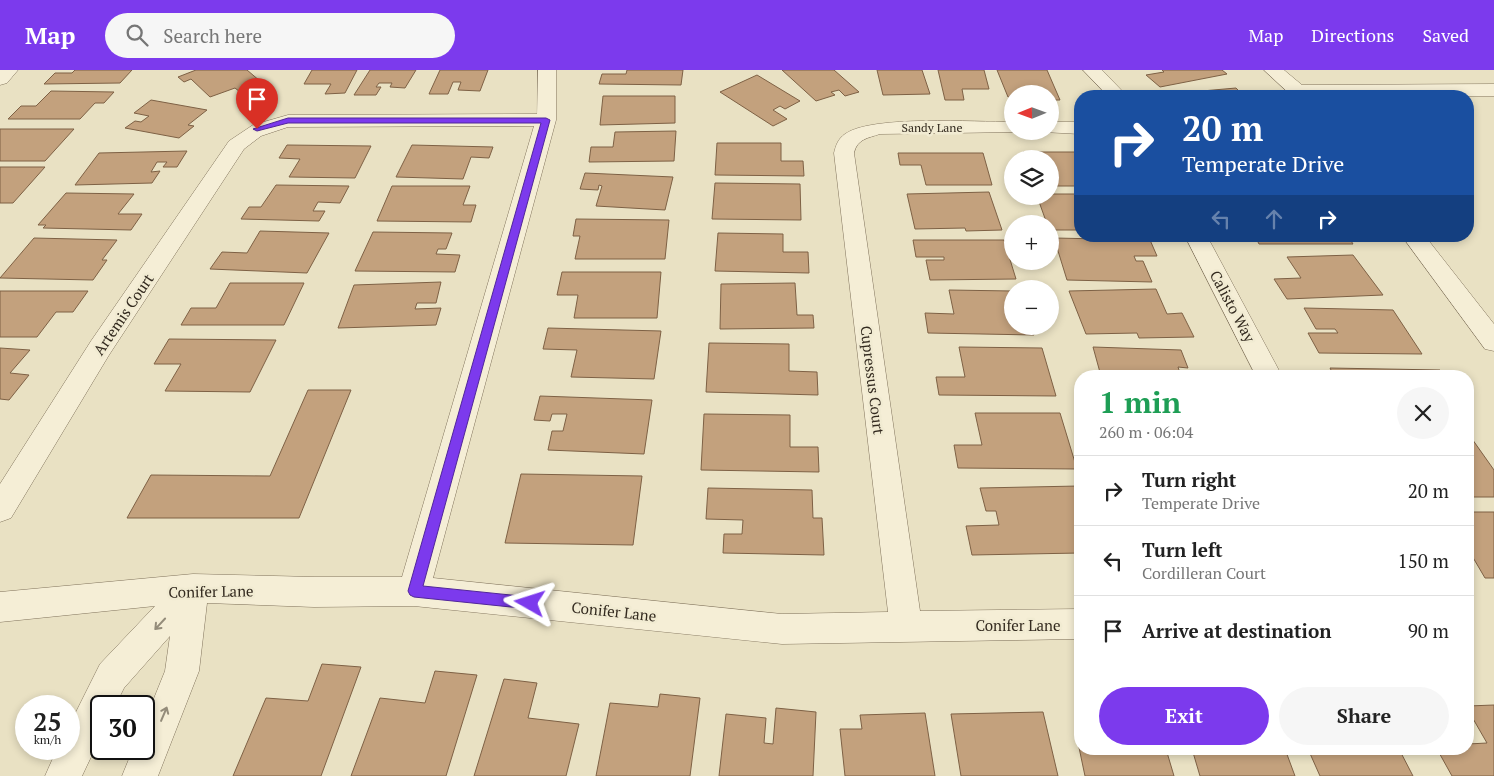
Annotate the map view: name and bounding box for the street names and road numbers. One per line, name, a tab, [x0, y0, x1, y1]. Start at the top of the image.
street label: Sandy Lane	[901, 120, 963, 135]
street label: Calisto Way	[1206, 267, 1260, 346]
street label: Artemis Court	[88, 269, 158, 359]
street label: Cupressus Court	[856, 325, 890, 436]
street label: Conifer Lane	[168, 580, 254, 602]
street label: Conifer Lane	[571, 597, 657, 625]
street label: Conifer Lane	[975, 615, 1061, 635]

